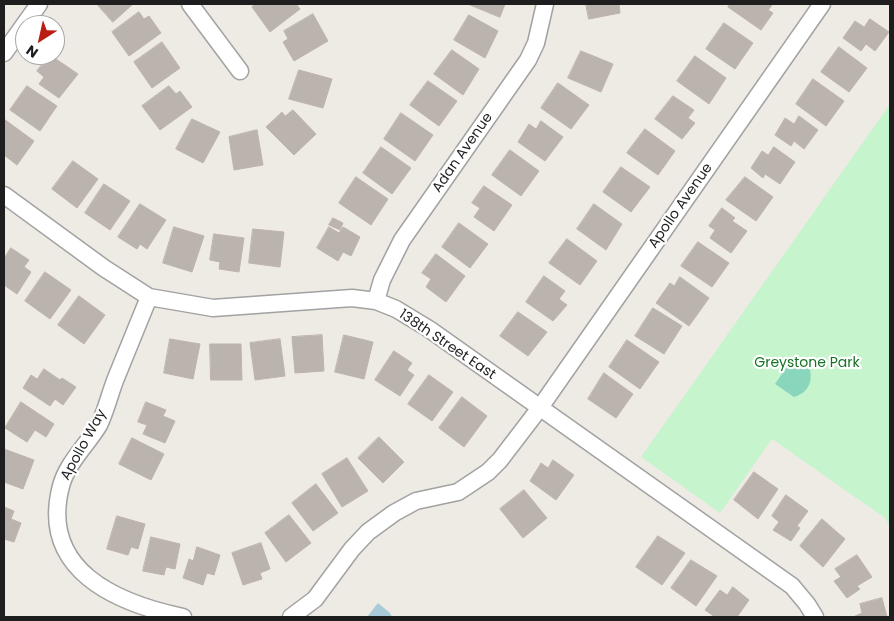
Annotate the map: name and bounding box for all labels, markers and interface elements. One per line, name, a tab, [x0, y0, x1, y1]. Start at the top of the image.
north arrow	[15, 15, 65, 65]
text: N	[22, 40, 42, 63]
street label: Adan Avenue	[429, 110, 497, 196]
street label: Apollo Avenue	[645, 160, 717, 252]
street label: 138th Street East	[395, 306, 499, 384]
park label: Greystone Park	[754, 355, 860, 371]
street label: Apollo Way	[58, 407, 110, 483]

